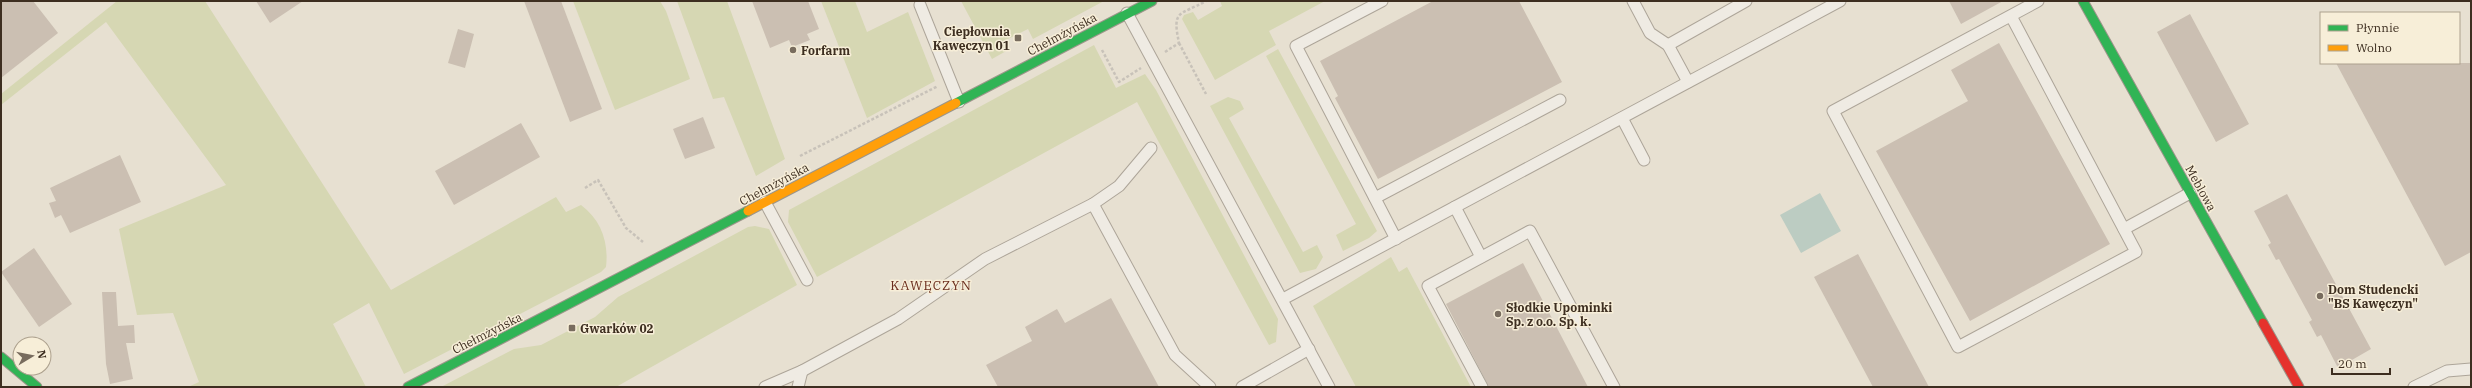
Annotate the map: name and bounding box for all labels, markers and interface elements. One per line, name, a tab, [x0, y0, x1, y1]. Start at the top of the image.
street label: Chełmżyńska	[1025, 9, 1100, 59]
legend	[2320, 12, 2460, 64]
text: Płynnie	[2356, 20, 2399, 35]
place label: Ciepłownia Kawęczyn 01	[933, 24, 1010, 53]
marker: Ciepłownia Kawęczyn 01	[1013, 33, 1023, 43]
text: Wolno	[2356, 40, 2392, 55]
place label: Forfarm	[801, 43, 850, 58]
marker: Forfarm	[788, 45, 798, 55]
street label: Chełmżyńska	[737, 159, 812, 209]
street label: Meblowa	[2182, 162, 2220, 214]
district label: KAWĘCZYN	[890, 277, 972, 294]
place label: Dom Studencki "BS Kawęczyn"	[2328, 282, 2419, 311]
marker: Dom Studencki "BS Kawęczyn"	[2315, 291, 2325, 301]
place label: Słodkie Upominki Sp. z o.o. Sp. k.	[1506, 300, 1612, 329]
street label: Chełmżyńska	[450, 309, 525, 357]
marker: Słodkie Upominki Sp. z o.o. Sp. k.	[1493, 309, 1503, 319]
place label: Gwarków 02	[580, 321, 654, 336]
marker: Gwarków 02	[567, 323, 577, 333]
north arrow	[12, 336, 52, 376]
text: N	[34, 349, 50, 360]
scale bar	[2332, 350, 2390, 376]
text: 20 m	[2338, 356, 2367, 371]

